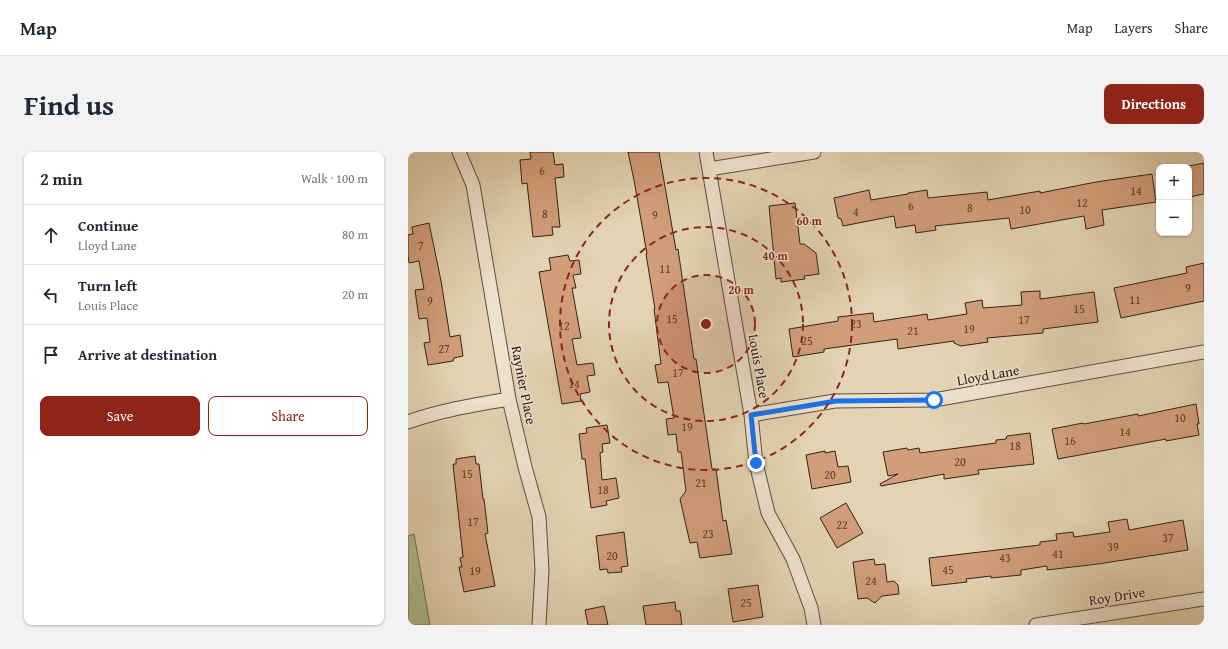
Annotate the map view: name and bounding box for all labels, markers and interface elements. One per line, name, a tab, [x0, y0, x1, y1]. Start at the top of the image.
text: Map	[20, 14, 57, 42]
text: Map	[1067, 18, 1093, 38]
text: Layers	[1115, 18, 1153, 38]
text: Share	[1175, 18, 1208, 38]
text: Find us	[24, 84, 114, 125]
button: Directions	[1104, 84, 1204, 124]
house number: 6	[539, 162, 545, 179]
map controls	[1156, 164, 1192, 236]
button: +	[1156, 164, 1192, 200]
text: 2 min	[40, 166, 82, 191]
text: Walk · 100 m	[301, 169, 368, 188]
house number: 14	[1130, 182, 1142, 199]
house number: 12	[1076, 194, 1088, 211]
house number: 6	[908, 197, 914, 214]
house number: 8	[967, 199, 973, 216]
button: −	[1156, 200, 1192, 236]
house number: 10	[1019, 201, 1031, 218]
house number: 4	[853, 203, 859, 220]
house number: 8	[542, 205, 548, 222]
house number: 9	[652, 206, 658, 223]
text: 60 m	[796, 212, 822, 229]
text: Continue	[78, 215, 139, 236]
icon: ahead	[40, 224, 62, 246]
text: 80 m	[342, 225, 368, 244]
text: Lloyd Lane	[78, 236, 137, 255]
house number: 7	[418, 237, 424, 254]
text: 40 m	[762, 247, 788, 264]
house number: 11	[659, 260, 671, 277]
text: Turn left	[78, 275, 137, 296]
house number: 9	[1185, 279, 1191, 296]
text: 20 m	[728, 281, 754, 298]
icon: left	[40, 284, 62, 306]
text: 20 m	[342, 285, 368, 304]
house number: 11	[1129, 291, 1141, 308]
house number: 9	[427, 292, 433, 309]
text: Louis Place	[78, 296, 138, 315]
house number: 15	[1073, 300, 1085, 317]
house number: 15	[666, 310, 678, 327]
house number: 17	[1018, 311, 1030, 328]
house number: 23	[850, 315, 862, 332]
house number: 12	[558, 317, 570, 334]
centre of rings	[699, 317, 713, 331]
house number: 19	[963, 320, 975, 337]
house number: 21	[907, 322, 919, 339]
street label: Louis Place	[744, 332, 775, 400]
house number: 25	[801, 332, 813, 349]
house number: 27	[438, 340, 450, 357]
icon: arrive	[40, 344, 62, 366]
text: Arrive at destination	[78, 344, 217, 365]
street label: Raynier Place	[507, 344, 542, 426]
street label: Lloyd Lane	[955, 360, 1021, 390]
house number: 17	[672, 364, 684, 381]
house number: 14	[568, 375, 580, 392]
route start	[925, 391, 943, 409]
button: Save	[40, 396, 200, 436]
button: Share	[208, 396, 368, 436]
house number: 10	[1174, 409, 1186, 426]
house number: 19	[681, 418, 693, 435]
house number: 14	[1119, 423, 1131, 440]
house number: 16	[1064, 432, 1076, 449]
house number: 18	[1009, 437, 1021, 454]
house number: 20	[954, 453, 966, 470]
route end	[747, 454, 765, 472]
house number: 15	[461, 465, 473, 482]
house number: 20	[824, 466, 836, 483]
house number: 21	[695, 474, 707, 491]
house number: 18	[597, 481, 609, 498]
house number: 17	[467, 513, 479, 530]
house number: 22	[836, 516, 848, 533]
house number: 23	[702, 525, 714, 542]
house number: 37	[1162, 529, 1174, 546]
house number: 39	[1107, 538, 1119, 555]
house number: 41	[1052, 545, 1064, 562]
house number: 20	[606, 547, 618, 564]
house number: 43	[999, 549, 1011, 566]
house number: 45	[942, 561, 954, 578]
house number: 19	[469, 562, 481, 579]
house number: 24	[865, 572, 877, 589]
street label: Roy Drive	[1087, 582, 1147, 610]
house number: 25	[740, 594, 752, 611]

